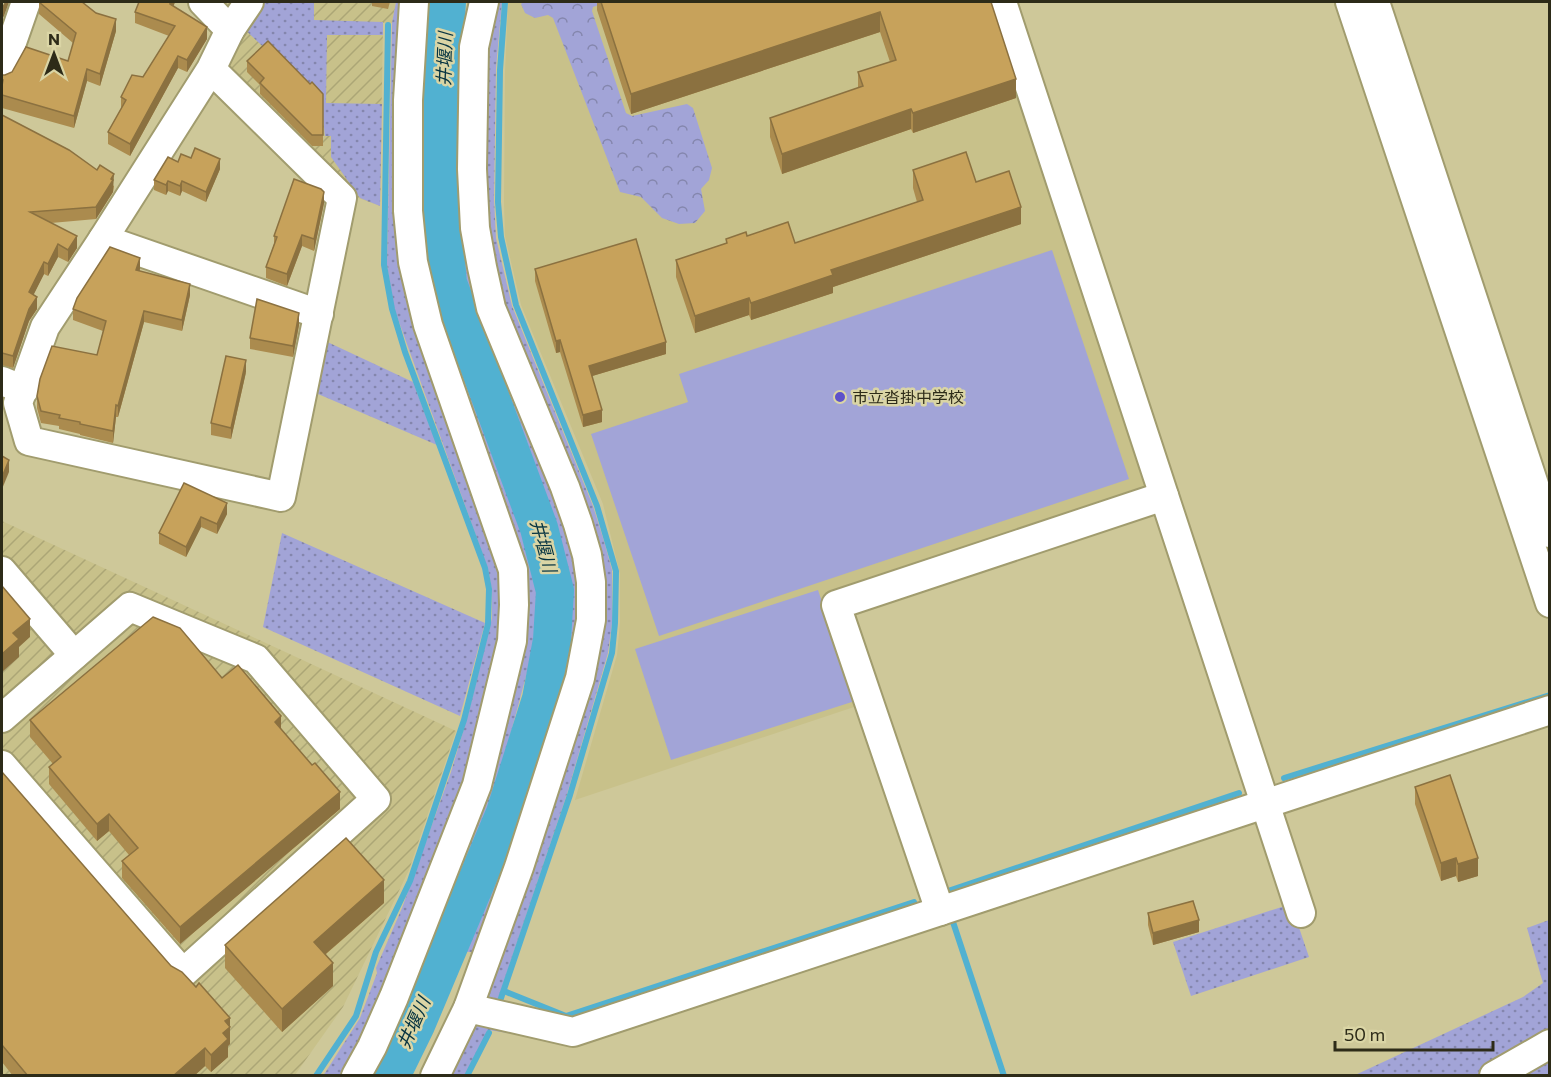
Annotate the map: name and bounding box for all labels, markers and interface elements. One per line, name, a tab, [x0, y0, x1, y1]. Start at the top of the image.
north arrow	[24, 24, 84, 84]
text: N	[48, 29, 60, 48]
water label: 井堰川	[432, 30, 456, 86]
place label: 市立沓掛中学校	[852, 387, 964, 406]
marker: 市立沓掛中学校	[833, 390, 847, 404]
water label: 井堰川	[526, 517, 562, 577]
water label: 井堰川	[392, 992, 435, 1052]
scale bar	[1335, 1014, 1492, 1052]
text: 50 m	[1344, 1023, 1385, 1045]

